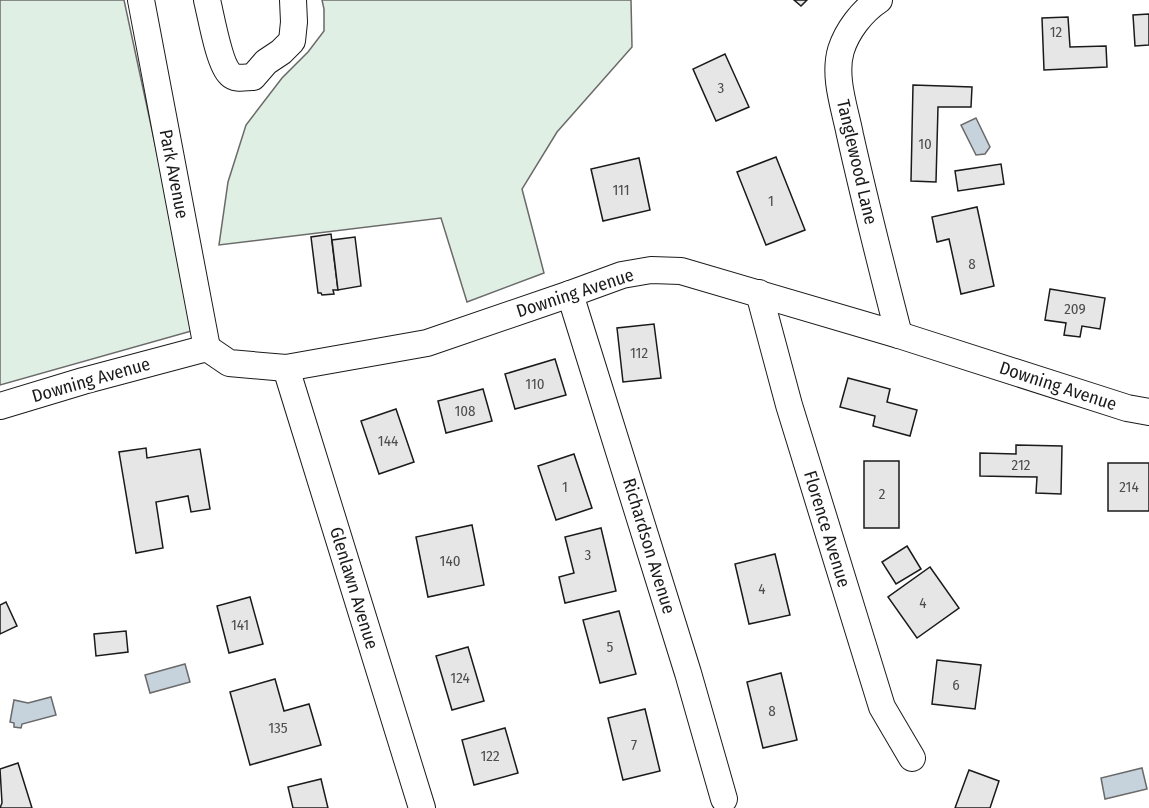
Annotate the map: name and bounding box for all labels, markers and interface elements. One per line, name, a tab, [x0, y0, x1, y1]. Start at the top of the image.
house number: 12	[1050, 23, 1063, 41]
house number: 3	[718, 79, 725, 97]
street label: Tanglewood Lane	[832, 97, 882, 227]
street label: Park Avenue	[155, 128, 193, 221]
house number: 10	[918, 135, 932, 153]
house number: 111	[612, 181, 630, 199]
house number: 1	[768, 192, 774, 210]
house number: 8	[968, 255, 976, 273]
street label: Downing Avenue	[514, 264, 637, 322]
house number: 209	[1064, 300, 1086, 318]
house number: 112	[630, 344, 648, 362]
street label: Downing Avenue	[29, 353, 153, 407]
street label: Downing Avenue	[997, 357, 1120, 415]
house number: 110	[525, 375, 545, 393]
house number: 108	[454, 402, 476, 420]
house number: 144	[378, 432, 398, 450]
house number: 212	[1012, 456, 1031, 474]
street label: Florence Avenue	[799, 468, 855, 590]
street label: Richardson Avenue	[618, 475, 680, 617]
house number: 1	[562, 478, 568, 496]
house number: 214	[1119, 478, 1139, 496]
house number: 2	[879, 485, 886, 503]
street label: Glenlawn Avenue	[325, 524, 383, 652]
house number: 3	[585, 546, 592, 564]
house number: 140	[440, 552, 460, 570]
house number: 4	[758, 580, 766, 598]
house number: 4	[919, 594, 927, 612]
house number: 141	[231, 616, 249, 634]
house number: 5	[607, 638, 614, 656]
house number: 124	[450, 669, 470, 687]
house number: 6	[952, 676, 960, 694]
house number: 8	[768, 702, 776, 720]
house number: 135	[268, 719, 288, 737]
house number: 7	[631, 736, 637, 754]
house number: 122	[480, 747, 500, 765]

